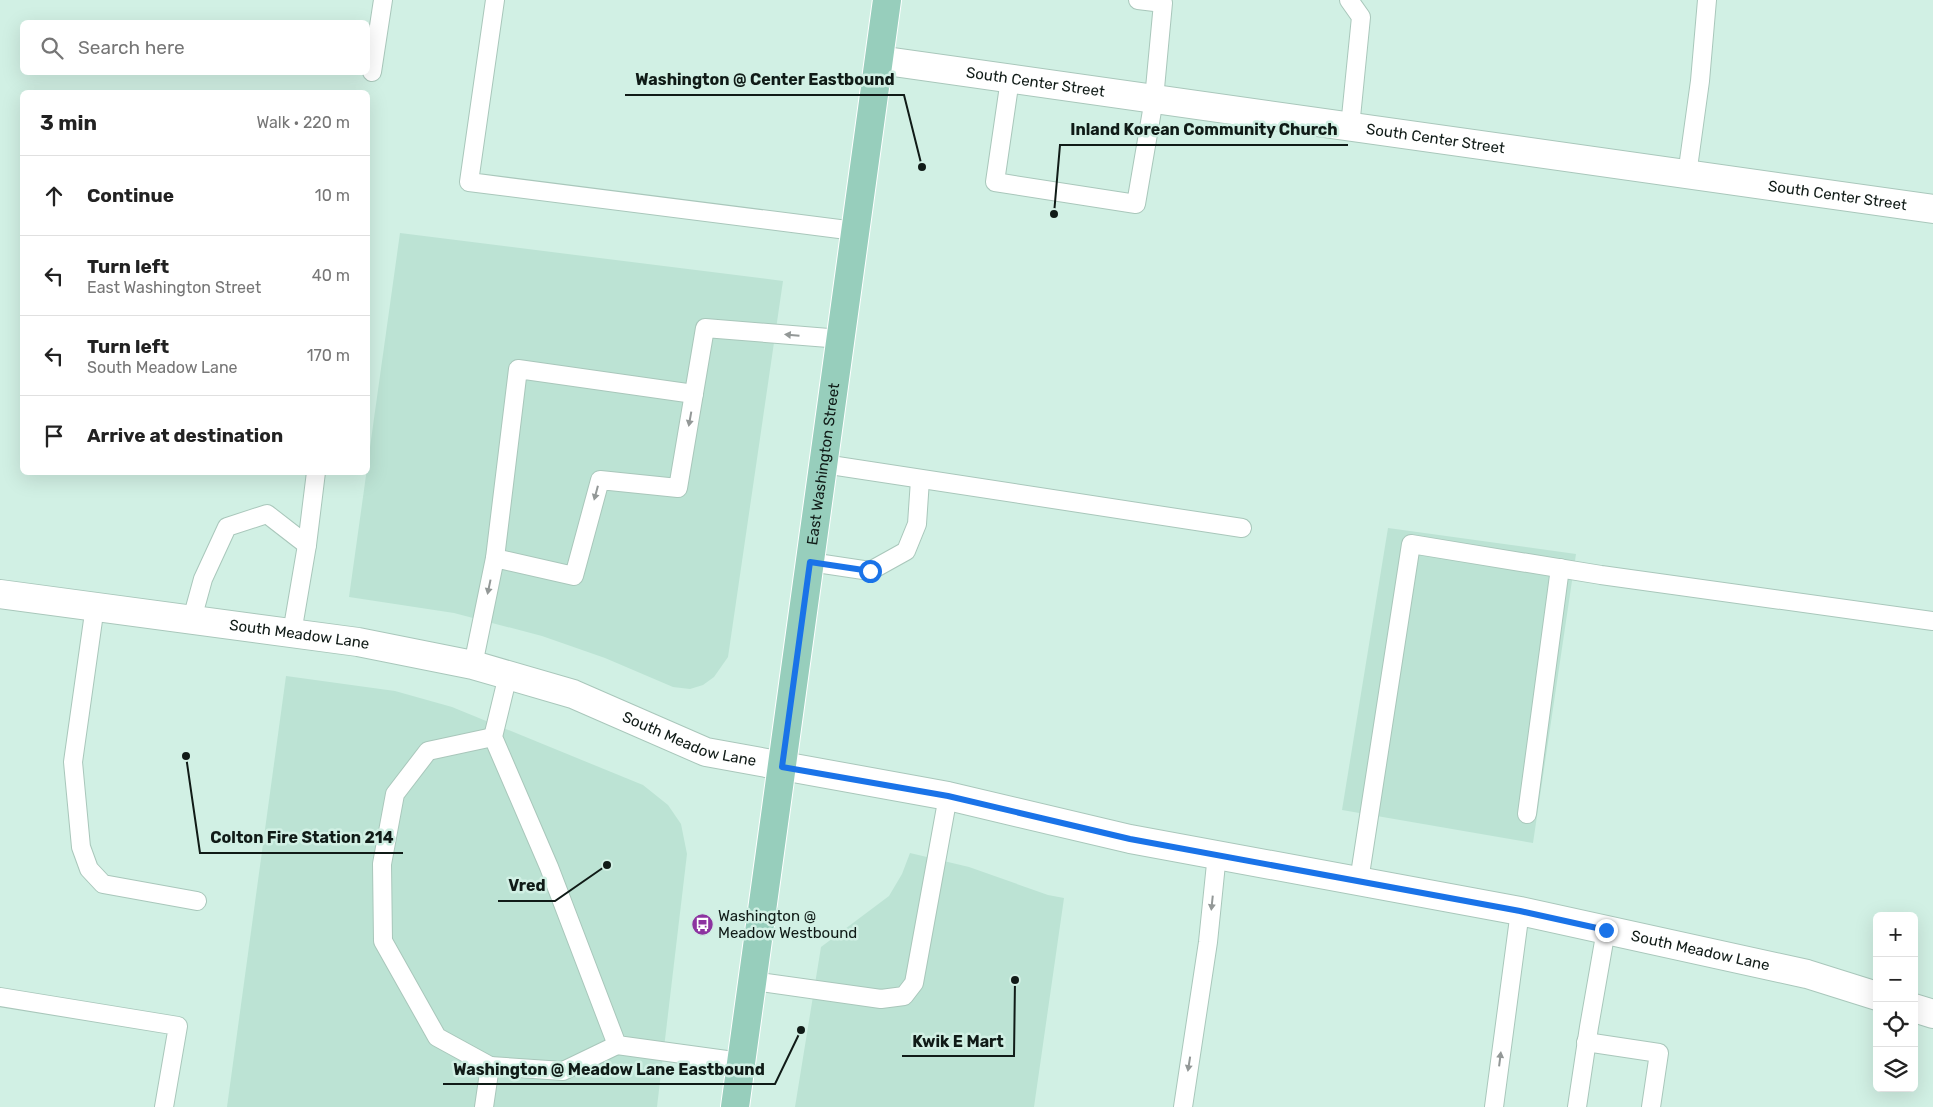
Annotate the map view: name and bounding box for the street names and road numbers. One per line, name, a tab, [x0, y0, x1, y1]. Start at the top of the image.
street label: South Center Street	[965, 63, 1106, 101]
street label: South Center Street	[1365, 120, 1506, 157]
street label: South Center Street	[1767, 177, 1908, 214]
street label: East Washington Street	[803, 382, 843, 546]
street label: South Meadow Lane	[228, 616, 371, 653]
street label: South Meadow Lane	[620, 708, 758, 770]
street label: South Meadow Lane	[1630, 927, 1771, 975]

